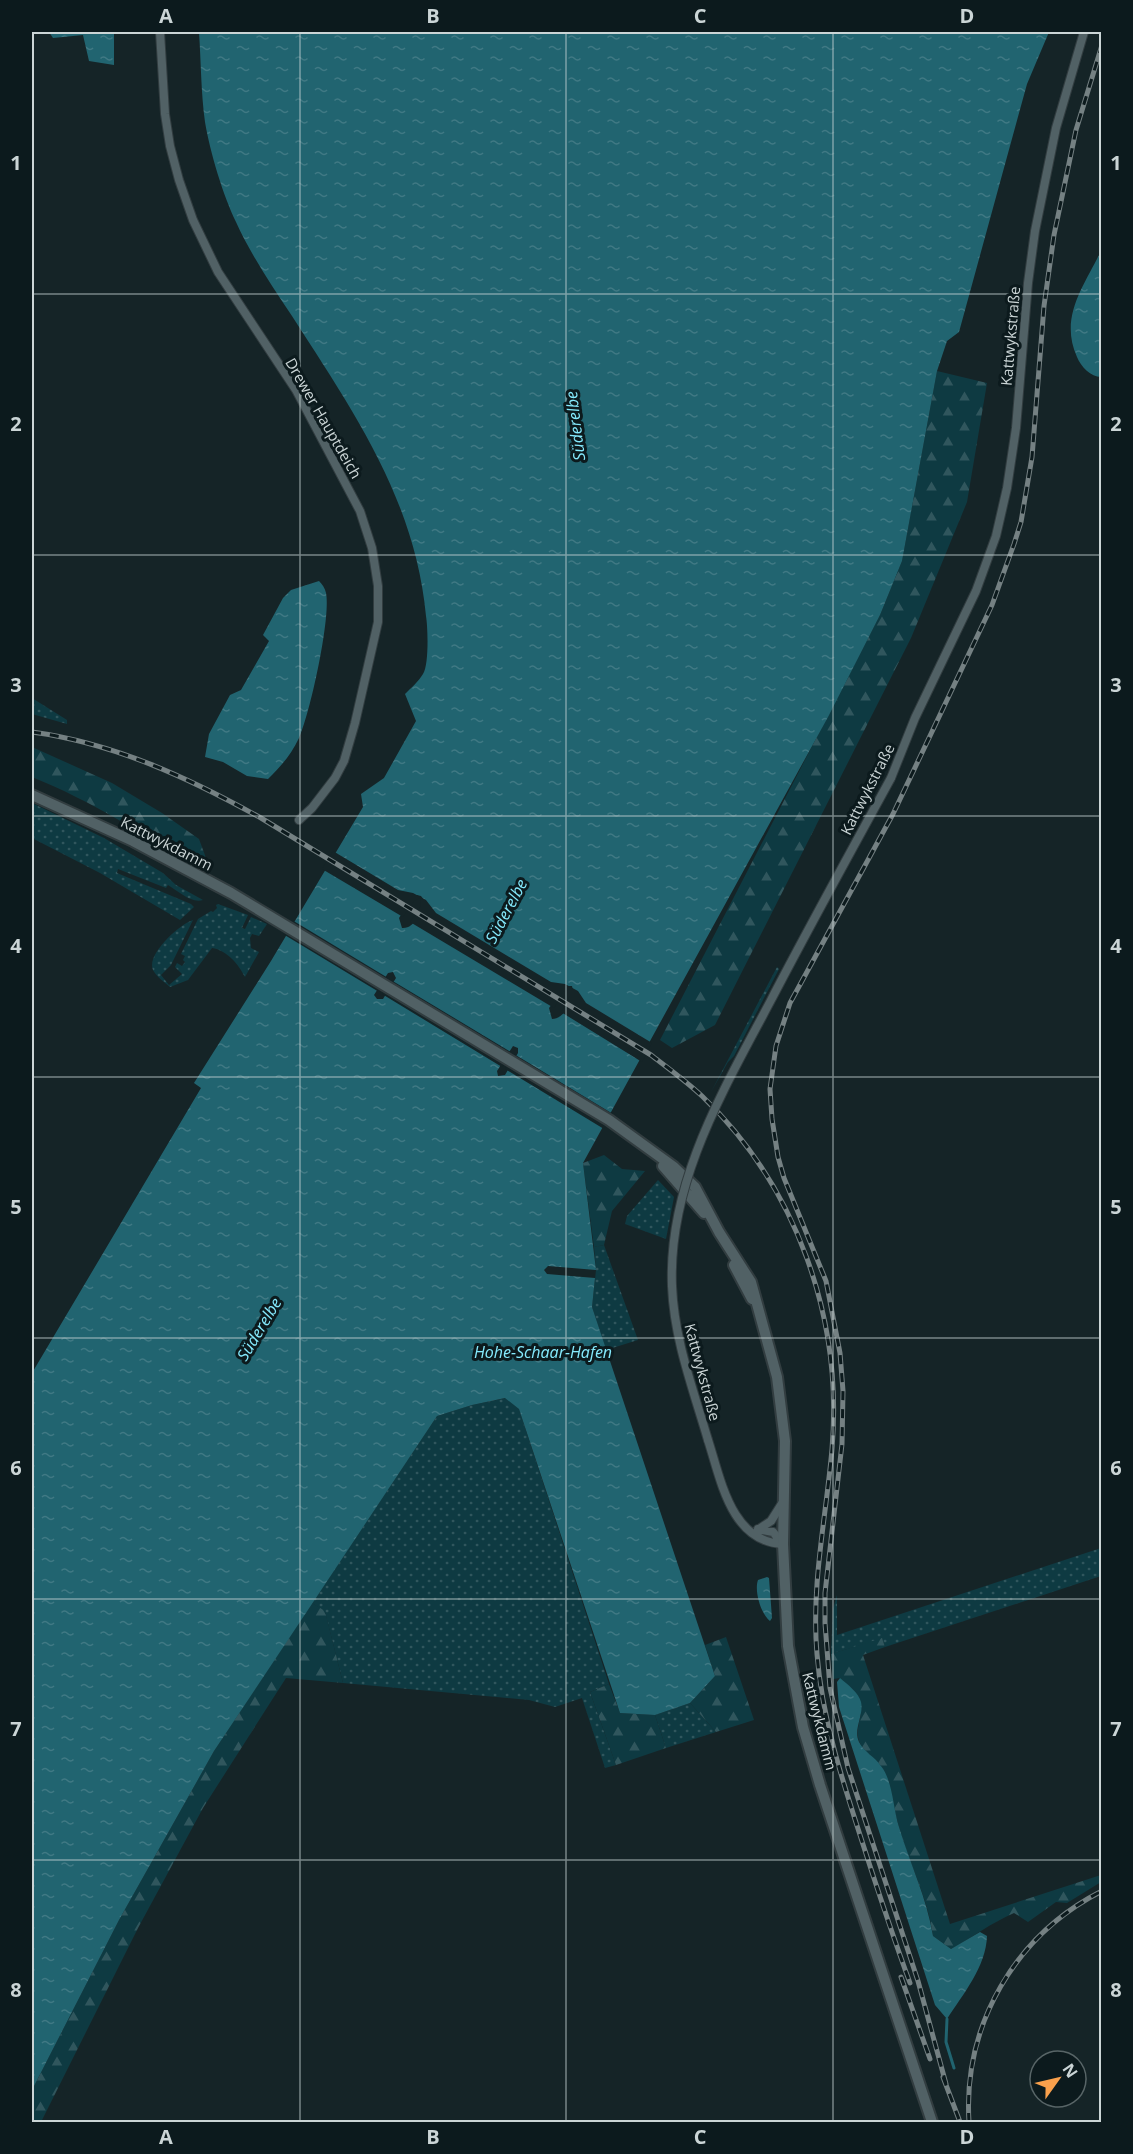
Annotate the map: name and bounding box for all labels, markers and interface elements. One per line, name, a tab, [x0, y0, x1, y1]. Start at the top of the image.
text: A	[159, 2, 173, 29]
text: B	[426, 2, 440, 29]
text: C	[694, 2, 707, 29]
text: D	[960, 2, 974, 29]
text: 1	[10, 149, 22, 176]
text: 1	[1110, 149, 1122, 176]
street label: Kattwykstraße	[996, 285, 1024, 387]
street label: Drewer Hauptdeich	[281, 354, 367, 482]
water label: Süderelbe	[560, 390, 590, 462]
text: 2	[10, 410, 22, 437]
text: 2	[1110, 410, 1122, 437]
text: 3	[10, 671, 22, 698]
text: 3	[1110, 671, 1122, 698]
street label: Kattwykstraße	[835, 740, 899, 838]
street label: Kattwykdamm	[118, 811, 216, 875]
water label: Süderelbe	[480, 875, 532, 947]
text: 4	[10, 932, 22, 959]
text: 4	[1110, 932, 1122, 959]
text: 5	[10, 1193, 22, 1220]
text: 5	[1110, 1193, 1122, 1220]
water label: Süderelbe	[232, 1293, 286, 1365]
street label: Kattwykstraße	[680, 1321, 726, 1423]
water label: Hohe-Schaar-Hafen	[474, 1341, 612, 1363]
text: 6	[10, 1454, 22, 1481]
text: 6	[1110, 1454, 1122, 1481]
street label: Kattwykdamm	[798, 1670, 842, 1772]
text: 7	[10, 1715, 22, 1742]
text: 7	[1110, 1715, 1122, 1742]
text: 8	[10, 1976, 22, 2003]
text: 8	[1110, 1976, 1122, 2003]
north arrow	[1028, 2049, 1088, 2109]
text: N	[1058, 2059, 1083, 2082]
text: A	[159, 2123, 173, 2150]
text: B	[426, 2123, 440, 2150]
text: C	[694, 2123, 707, 2150]
text: D	[960, 2123, 974, 2150]

